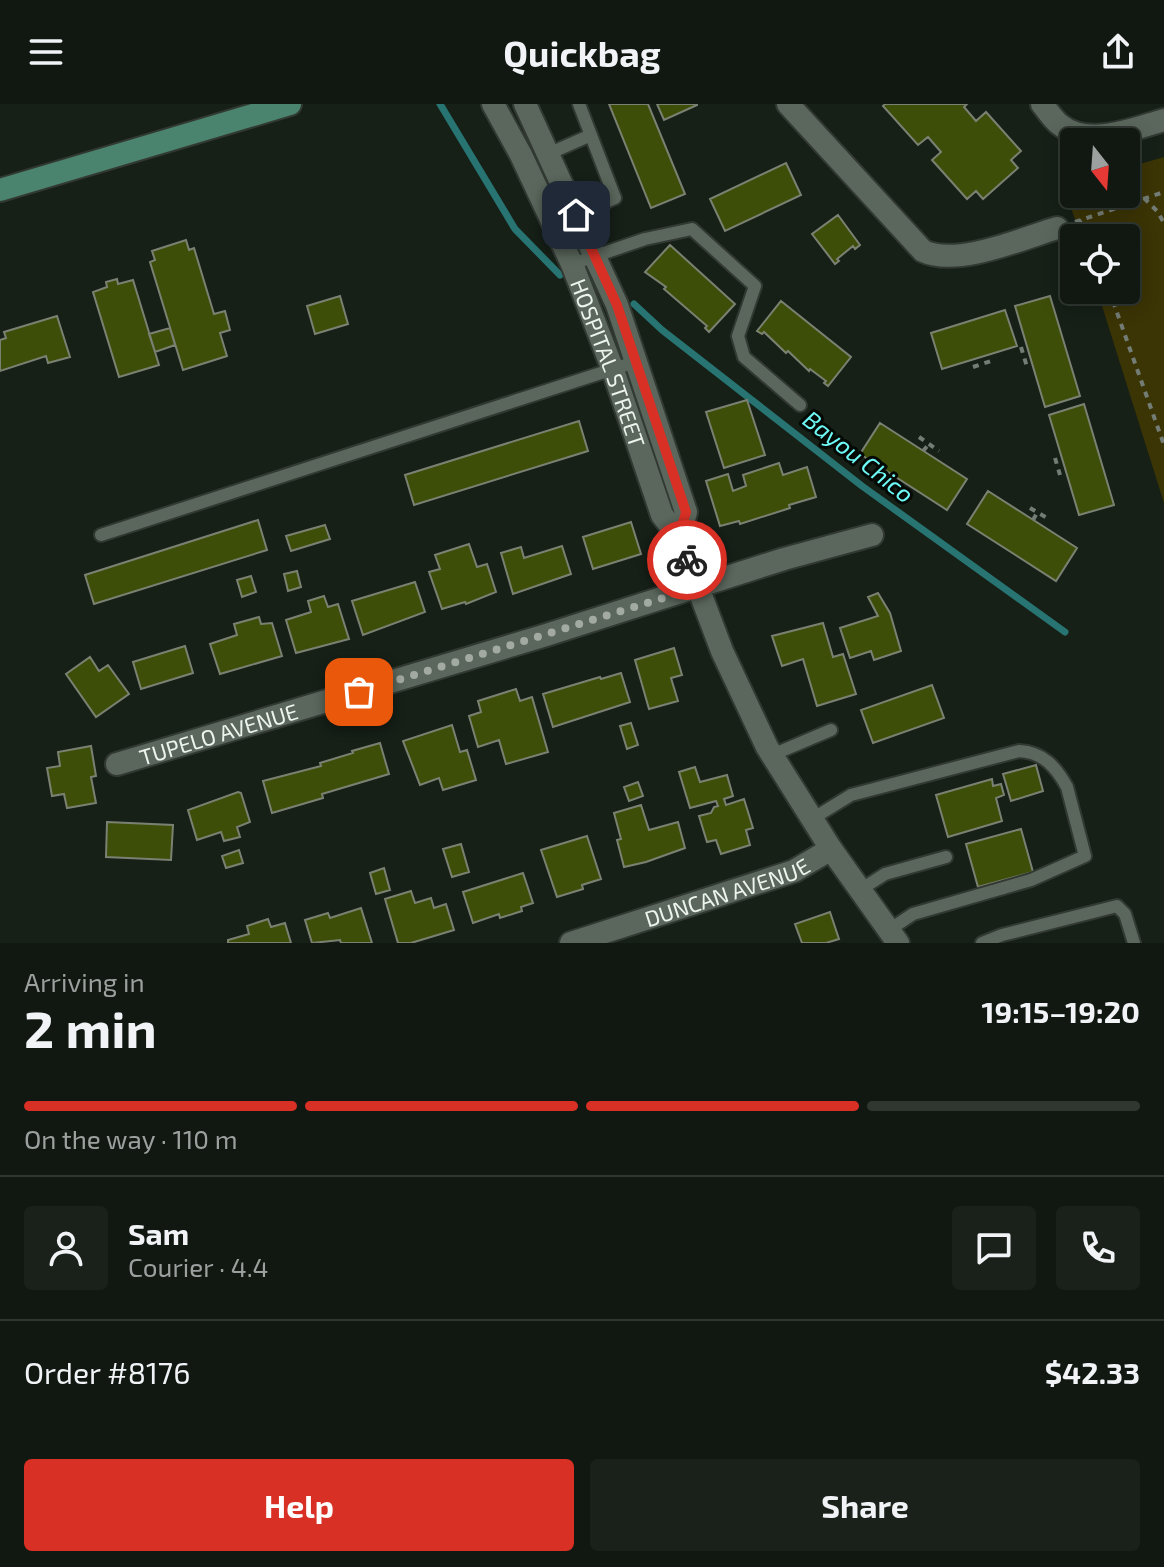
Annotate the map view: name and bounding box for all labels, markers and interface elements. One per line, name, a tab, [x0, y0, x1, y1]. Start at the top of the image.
icon: menu	[24, 30, 68, 74]
icon: share	[1096, 30, 1140, 74]
text: Quickbag	[503, 31, 661, 74]
north arrow	[1060, 128, 1140, 208]
map controls	[1060, 128, 1140, 304]
pin	[542, 181, 610, 249]
icon: home	[554, 193, 598, 237]
button: locate	[1060, 224, 1140, 304]
street label: HOSPITAL STREET	[566, 275, 651, 451]
water label: Bayou Chico	[798, 404, 920, 508]
courier	[647, 520, 727, 600]
icon: bike	[665, 538, 709, 582]
pin	[325, 658, 393, 726]
icon: bag	[337, 670, 381, 714]
street label: TUPELO AVENUE	[136, 697, 301, 770]
street label: DUNCAN AVENUE	[641, 852, 814, 931]
text: Arriving in	[24, 966, 145, 997]
text: 19:15–19:20	[982, 993, 1140, 1029]
text: 2 min	[24, 996, 157, 1058]
text: On the way · 110 m	[24, 1123, 238, 1154]
button: person	[24, 1206, 108, 1290]
button: chat	[952, 1206, 1036, 1290]
button: phone	[1056, 1206, 1140, 1290]
text: Sam	[128, 1215, 189, 1251]
text: Courier · 4.4	[128, 1251, 269, 1282]
text: Order #8176	[24, 1354, 190, 1390]
text: $42.33	[1045, 1354, 1140, 1390]
button: Help	[24, 1459, 574, 1551]
button: Share	[590, 1459, 1140, 1551]

